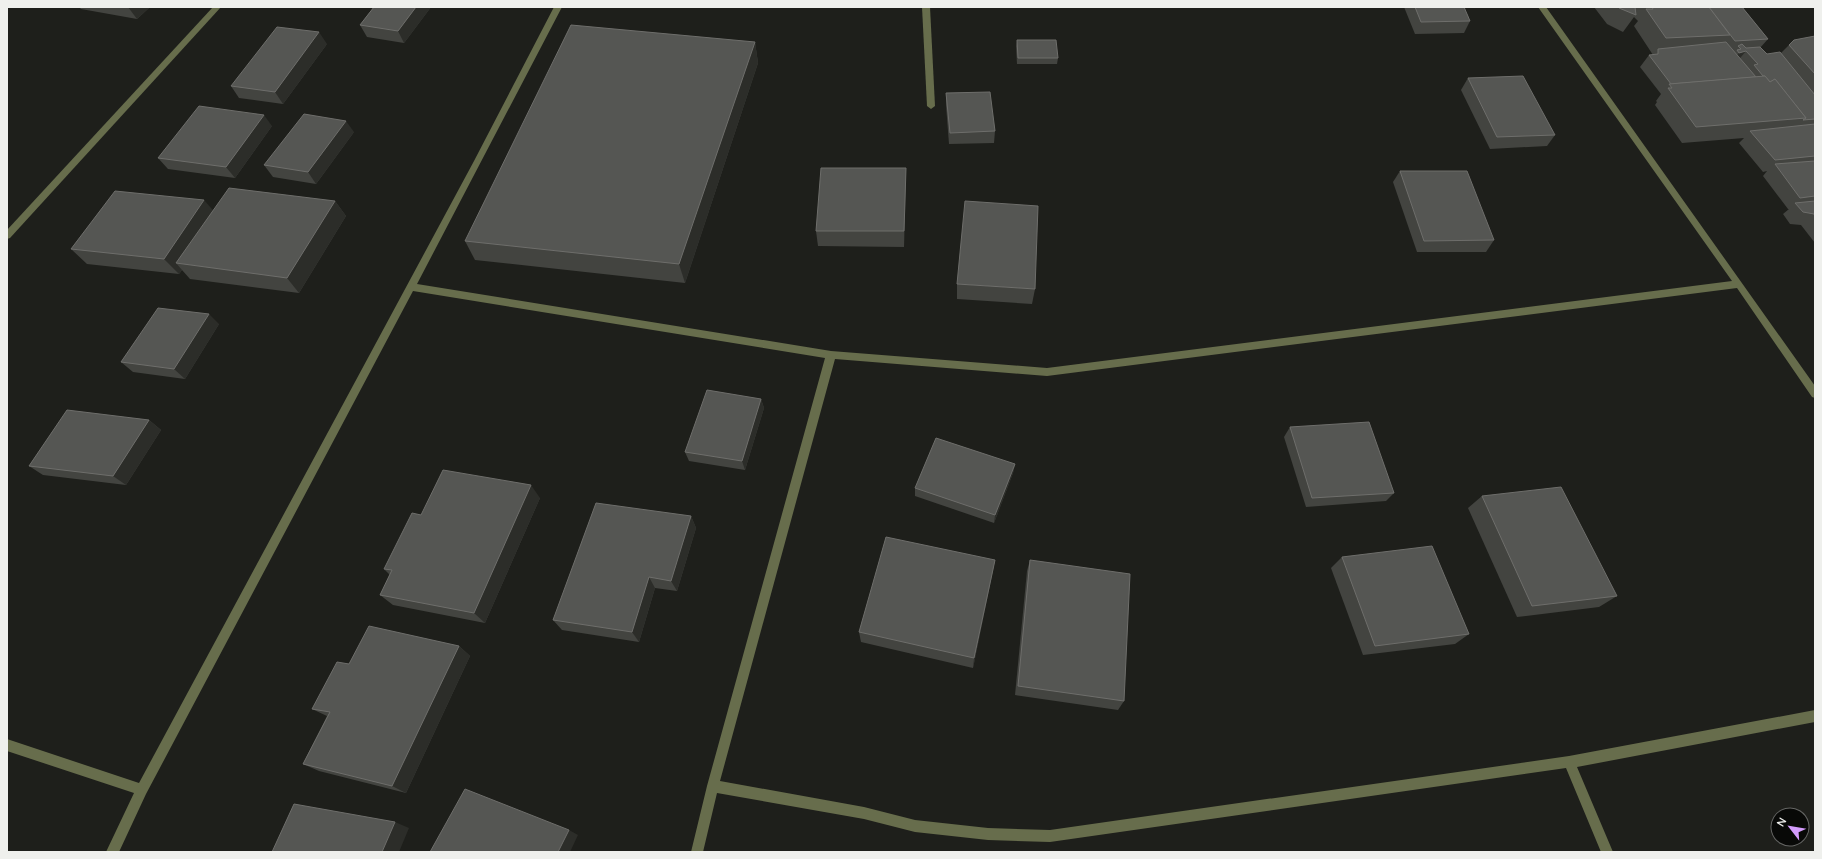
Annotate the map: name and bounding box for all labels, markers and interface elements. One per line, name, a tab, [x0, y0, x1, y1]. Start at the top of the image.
north arrow	[1770, 807, 1810, 847]
text: N	[1773, 815, 1790, 829]

